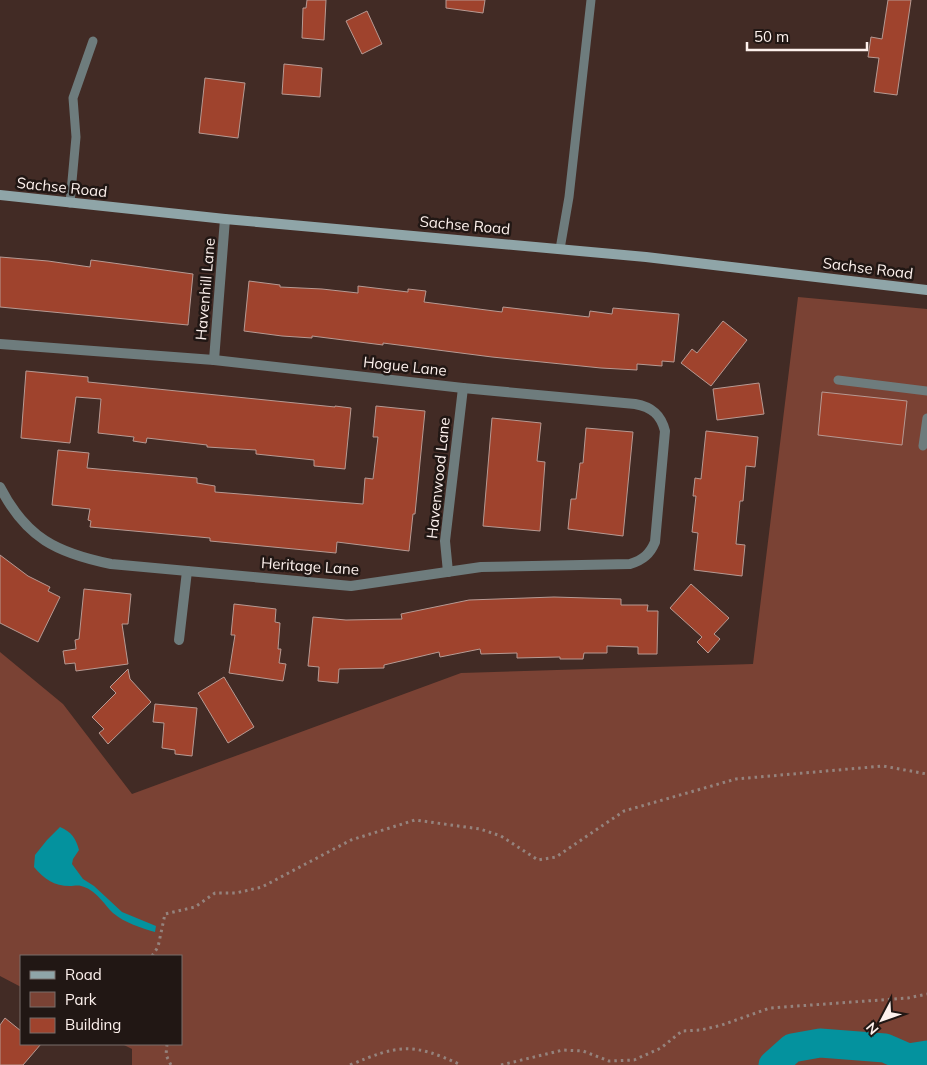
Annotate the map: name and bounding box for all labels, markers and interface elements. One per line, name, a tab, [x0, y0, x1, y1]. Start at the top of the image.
scale bar	[747, 20, 867, 52]
text: 50 m	[754, 27, 789, 46]
street label: Sachse Road	[16, 173, 108, 201]
street label: Sachse Road	[419, 212, 511, 238]
street label: Havenhill Lane	[191, 237, 219, 341]
street label: Sachse Road	[822, 253, 914, 283]
street label: Hogue Lane	[362, 352, 448, 380]
street label: Havenwood Lane	[422, 416, 454, 540]
street label: Heritage Lane	[260, 553, 360, 579]
legend	[20, 955, 182, 1045]
text: Road	[65, 965, 102, 984]
text: Park	[65, 990, 97, 1009]
north arrow	[857, 995, 907, 1045]
text: Building	[65, 1015, 121, 1034]
text: N	[862, 1019, 882, 1038]

